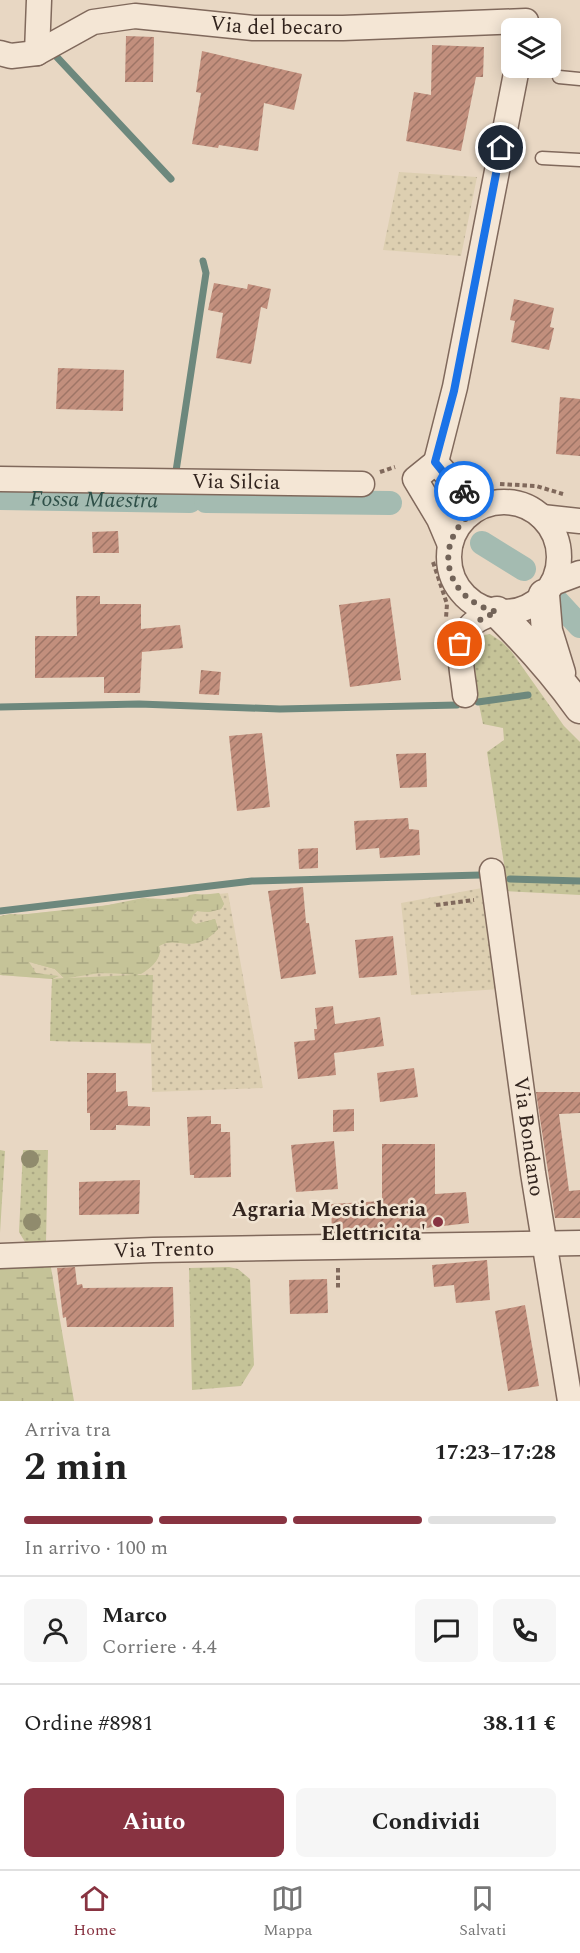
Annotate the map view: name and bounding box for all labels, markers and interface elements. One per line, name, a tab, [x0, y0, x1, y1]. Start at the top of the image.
street label: Via del becaro	[208, 8, 343, 44]
map controls	[501, 18, 561, 78]
button: layers	[501, 18, 561, 78]
pin	[475, 122, 526, 173]
icon: home	[484, 131, 517, 164]
courier	[434, 461, 494, 521]
street label: Via Silcia	[192, 466, 281, 499]
icon: bike	[448, 475, 481, 508]
water label: Fossa Maestra	[29, 482, 159, 517]
pin	[434, 618, 485, 669]
icon: bag	[443, 627, 476, 660]
street label: Via Bondano	[504, 1075, 553, 1199]
place label: Agraria Mesticheria Elettricita'	[231, 1194, 426, 1250]
marker: Agraria Mesticheria Elettricita'	[431, 1215, 445, 1229]
street label: Via Trento	[113, 1233, 214, 1268]
text: Arriva tra	[24, 1415, 111, 1445]
text: 17:23–17:28	[434, 1436, 556, 1469]
text: 2 min	[24, 1438, 128, 1497]
text: In arrivo · 100 m	[24, 1533, 168, 1563]
button: person	[24, 1599, 87, 1662]
text: Marco	[102, 1599, 167, 1632]
button: chat	[415, 1599, 478, 1662]
button: phone	[493, 1599, 556, 1662]
text: Corriere · 4.4	[102, 1632, 217, 1662]
text: Ordine #8981	[24, 1707, 154, 1740]
text: 38.11 €	[483, 1707, 556, 1740]
button: Aiuto	[24, 1788, 284, 1857]
button: Condividi	[296, 1788, 556, 1857]
tab: Home	[73, 1882, 116, 1942]
tab: Mappa	[263, 1882, 312, 1942]
tab: Salvati	[459, 1882, 507, 1942]

